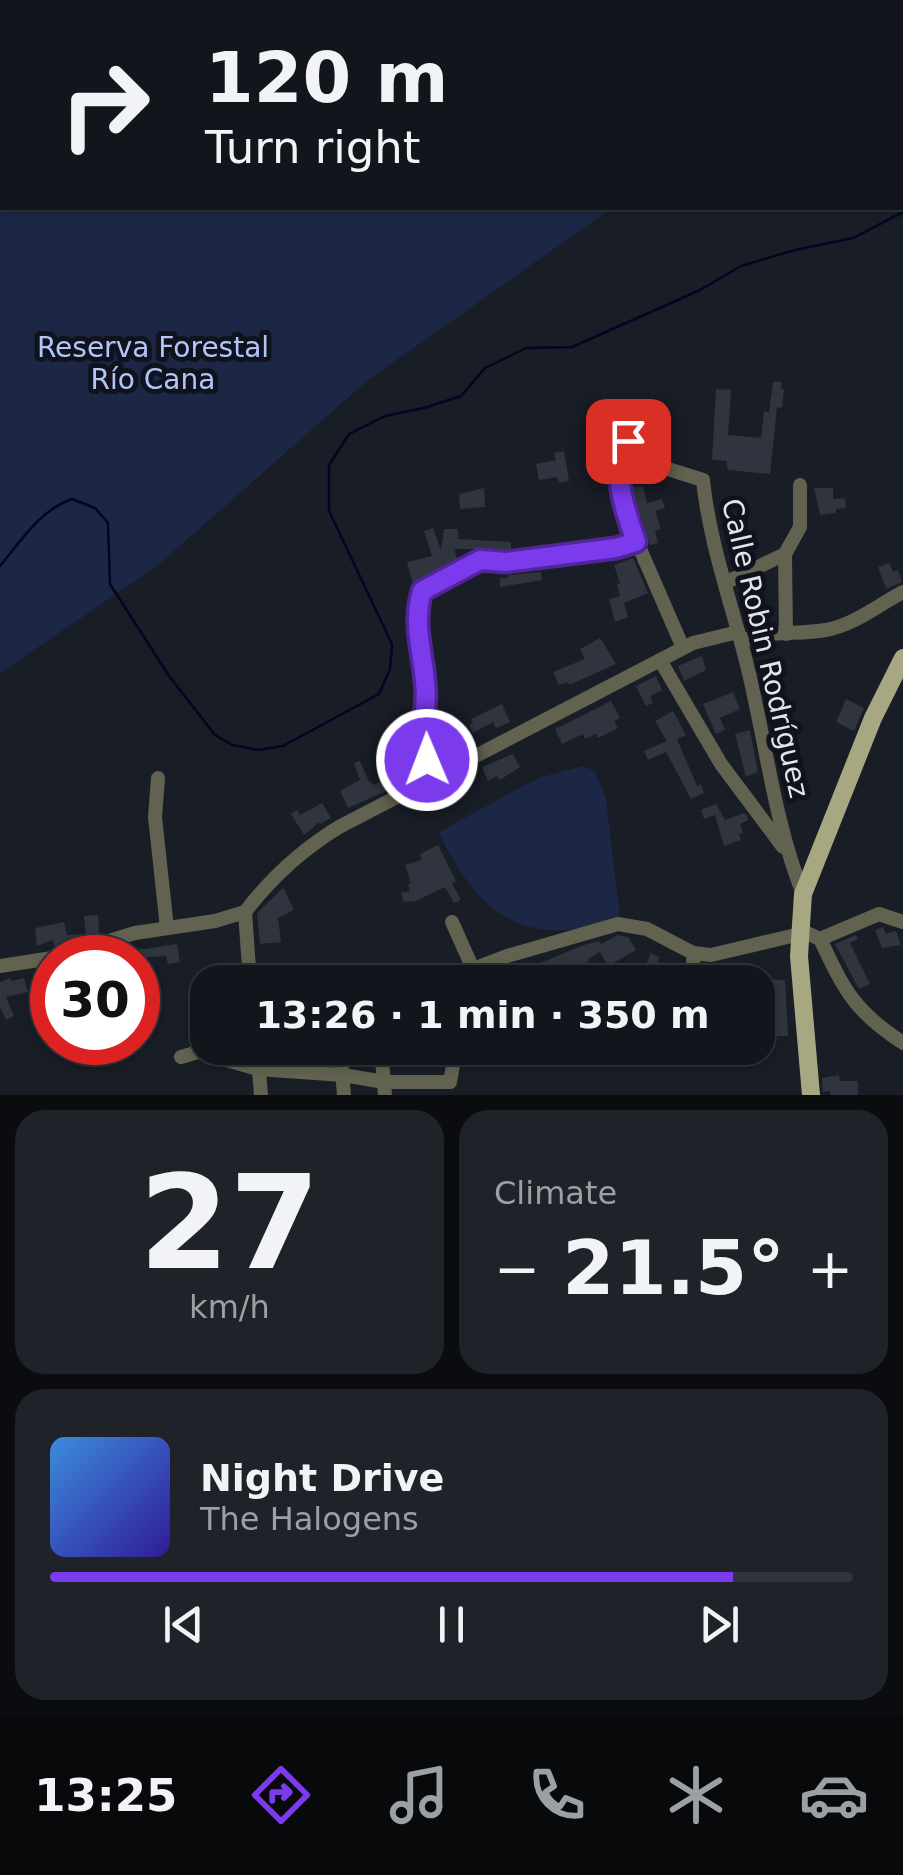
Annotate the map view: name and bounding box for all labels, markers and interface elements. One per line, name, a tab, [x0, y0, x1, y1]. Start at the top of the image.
text: 120 m	[205, 37, 448, 119]
icon: right	[40, 40, 170, 170]
text: Turn right	[205, 121, 420, 174]
park label: Reserva Forestal Río Cana	[37, 331, 269, 396]
pin	[586, 399, 671, 484]
icon: arrive	[601, 414, 656, 469]
street label: Calle Robin Rodríguez	[715, 495, 816, 801]
position arrow	[375, 708, 479, 812]
speed limit sign: 30	[30, 935, 160, 1065]
text: 13:26 · 1 min · 350 m	[255, 993, 710, 1037]
text: 27	[139, 1147, 320, 1299]
text: Climate	[494, 1174, 617, 1212]
text: 21.5°	[562, 1224, 785, 1312]
text: −	[494, 1237, 540, 1301]
text: +	[807, 1237, 853, 1301]
text: km/h	[189, 1288, 270, 1326]
text: Night Drive	[200, 1456, 444, 1500]
text: The Halogens	[200, 1500, 419, 1538]
icon: previous	[156, 1597, 211, 1652]
icon: pause	[424, 1597, 479, 1652]
icon: next	[692, 1597, 747, 1652]
icon: directions	[246, 1760, 316, 1830]
icon: music	[384, 1760, 454, 1830]
icon: phone	[522, 1760, 592, 1830]
icon: climate	[661, 1760, 731, 1830]
icon: car	[799, 1760, 869, 1830]
text: 13:25	[34, 1769, 177, 1822]

